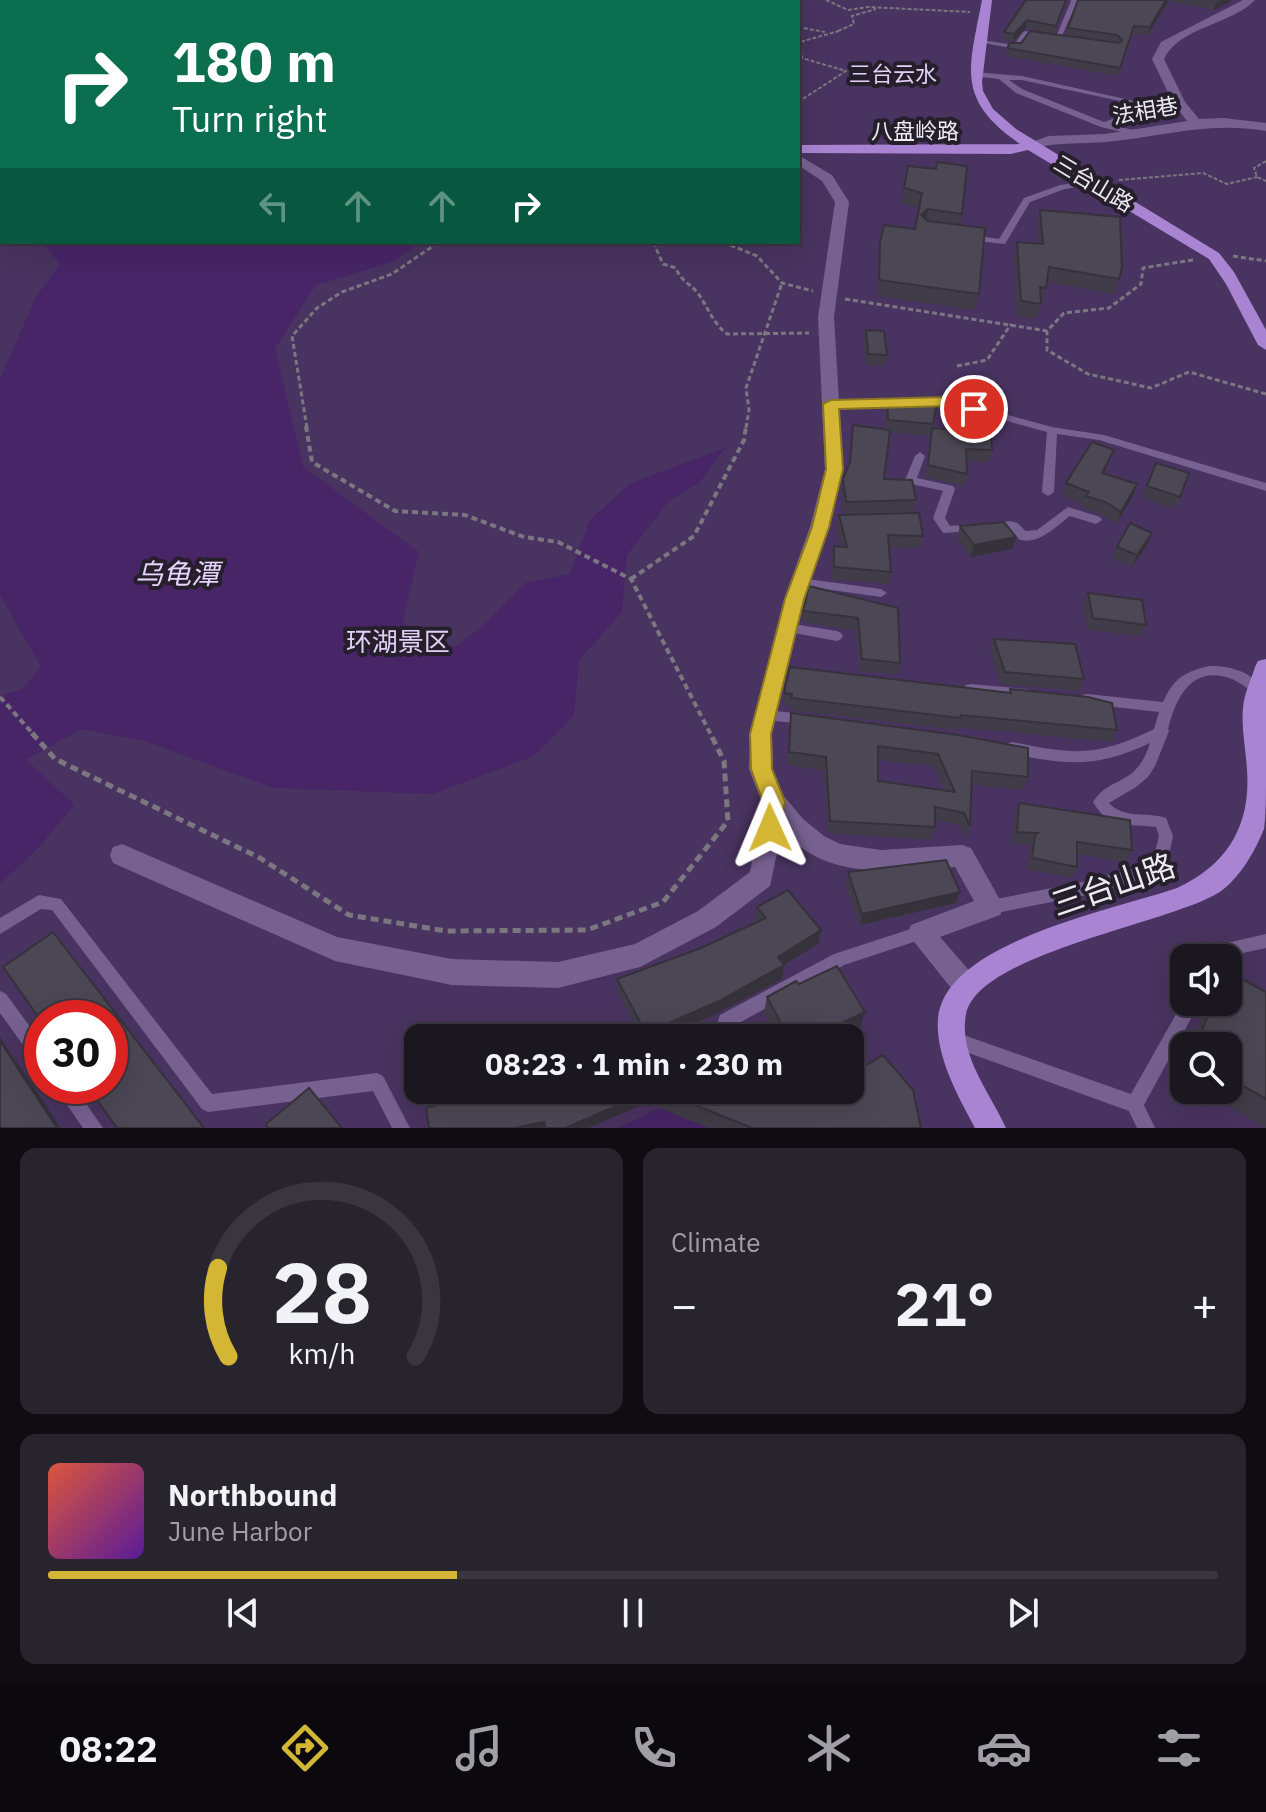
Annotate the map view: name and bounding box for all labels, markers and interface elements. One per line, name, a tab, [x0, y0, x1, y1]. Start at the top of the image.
text: 180 m	[172, 25, 336, 97]
icon: right	[40, 32, 144, 136]
park label: 三台云水	[849, 59, 937, 88]
street label: 法相巷	[1110, 90, 1180, 130]
text: Turn right	[172, 95, 328, 142]
street label: 八盘岭路	[871, 116, 959, 145]
street label: 三台山路	[1049, 148, 1139, 218]
icon: left	[252, 184, 296, 228]
icon: ahead	[336, 184, 380, 228]
icon: ahead	[420, 184, 464, 228]
icon: right	[504, 184, 548, 228]
pin	[940, 375, 1008, 443]
icon: arrive	[952, 387, 996, 431]
water label: 乌龟潭	[135, 555, 224, 592]
park label: 环湖景区	[346, 624, 450, 658]
position arrow	[728, 786, 812, 870]
street label: 三台山路	[1046, 843, 1180, 925]
map controls	[1170, 944, 1242, 1104]
button: sound	[1170, 944, 1242, 1016]
speed limit sign: 30	[24, 1000, 128, 1104]
button: search	[1170, 1032, 1242, 1104]
text: 08:23 · 1 min · 230 m	[485, 1044, 783, 1083]
text: Climate	[671, 1225, 761, 1259]
text: 28	[272, 1238, 371, 1346]
text: 21°	[894, 1264, 995, 1343]
text: −	[671, 1276, 697, 1333]
text: +	[1192, 1276, 1218, 1333]
text: km/h	[288, 1335, 355, 1372]
text: Northbound	[168, 1475, 337, 1514]
text: June Harbor	[168, 1514, 312, 1548]
icon: previous	[221, 1591, 265, 1635]
icon: pause	[611, 1591, 655, 1635]
icon: next	[1001, 1591, 1045, 1635]
icon: directions	[277, 1720, 333, 1776]
icon: music	[451, 1720, 507, 1776]
icon: phone	[626, 1720, 682, 1776]
icon: climate	[801, 1720, 857, 1776]
icon: car	[976, 1720, 1032, 1776]
icon: filters	[1151, 1720, 1207, 1776]
text: 08:22	[59, 1725, 158, 1772]

